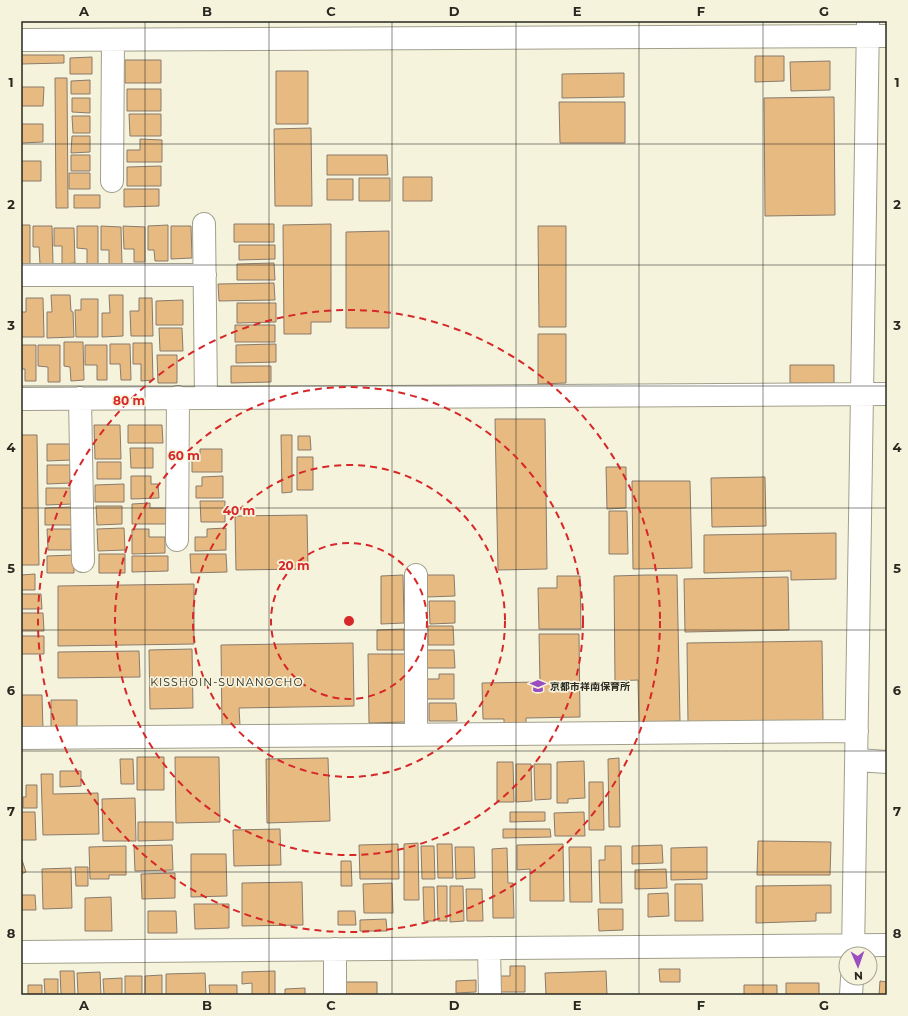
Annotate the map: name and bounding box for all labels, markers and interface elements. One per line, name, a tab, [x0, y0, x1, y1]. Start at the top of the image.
text: A	[78, 3, 90, 19]
text: B	[202, 3, 212, 19]
text: C	[326, 3, 336, 19]
text: D	[449, 3, 460, 19]
text: E	[573, 3, 582, 19]
text: F	[697, 3, 705, 19]
text: G	[819, 3, 829, 19]
text: 1	[8, 74, 14, 90]
text: 1	[894, 74, 900, 90]
text: 2	[7, 196, 15, 212]
text: 2	[893, 196, 901, 212]
text: 3	[6, 317, 15, 333]
text: 3	[892, 317, 901, 333]
text: 80 m	[113, 393, 145, 408]
text: 4	[7, 439, 16, 455]
text: 4	[893, 439, 902, 455]
text: 60 m	[168, 448, 200, 463]
text: 40 m	[223, 503, 255, 518]
text: 20 m	[278, 558, 310, 573]
text: 5	[7, 560, 15, 576]
text: 5	[893, 560, 901, 576]
centre of rings	[342, 614, 356, 628]
district label: KISSHOIN-SUNANOCHO	[150, 675, 304, 689]
school or university icon: 京都市祥南保育所	[529, 677, 547, 695]
place label: 京都市祥南保育所	[550, 680, 630, 693]
text: 6	[7, 682, 16, 698]
text: 6	[893, 682, 902, 698]
text: 7	[7, 803, 15, 819]
text: 7	[893, 803, 901, 819]
text: 8	[7, 925, 16, 941]
text: 8	[893, 925, 902, 941]
north arrow	[838, 946, 878, 986]
text: N	[854, 969, 863, 983]
text: A	[78, 997, 90, 1013]
text: B	[202, 997, 212, 1013]
text: C	[326, 997, 336, 1013]
text: D	[449, 997, 460, 1013]
text: E	[573, 997, 582, 1013]
text: F	[697, 997, 705, 1013]
text: G	[819, 997, 829, 1013]

